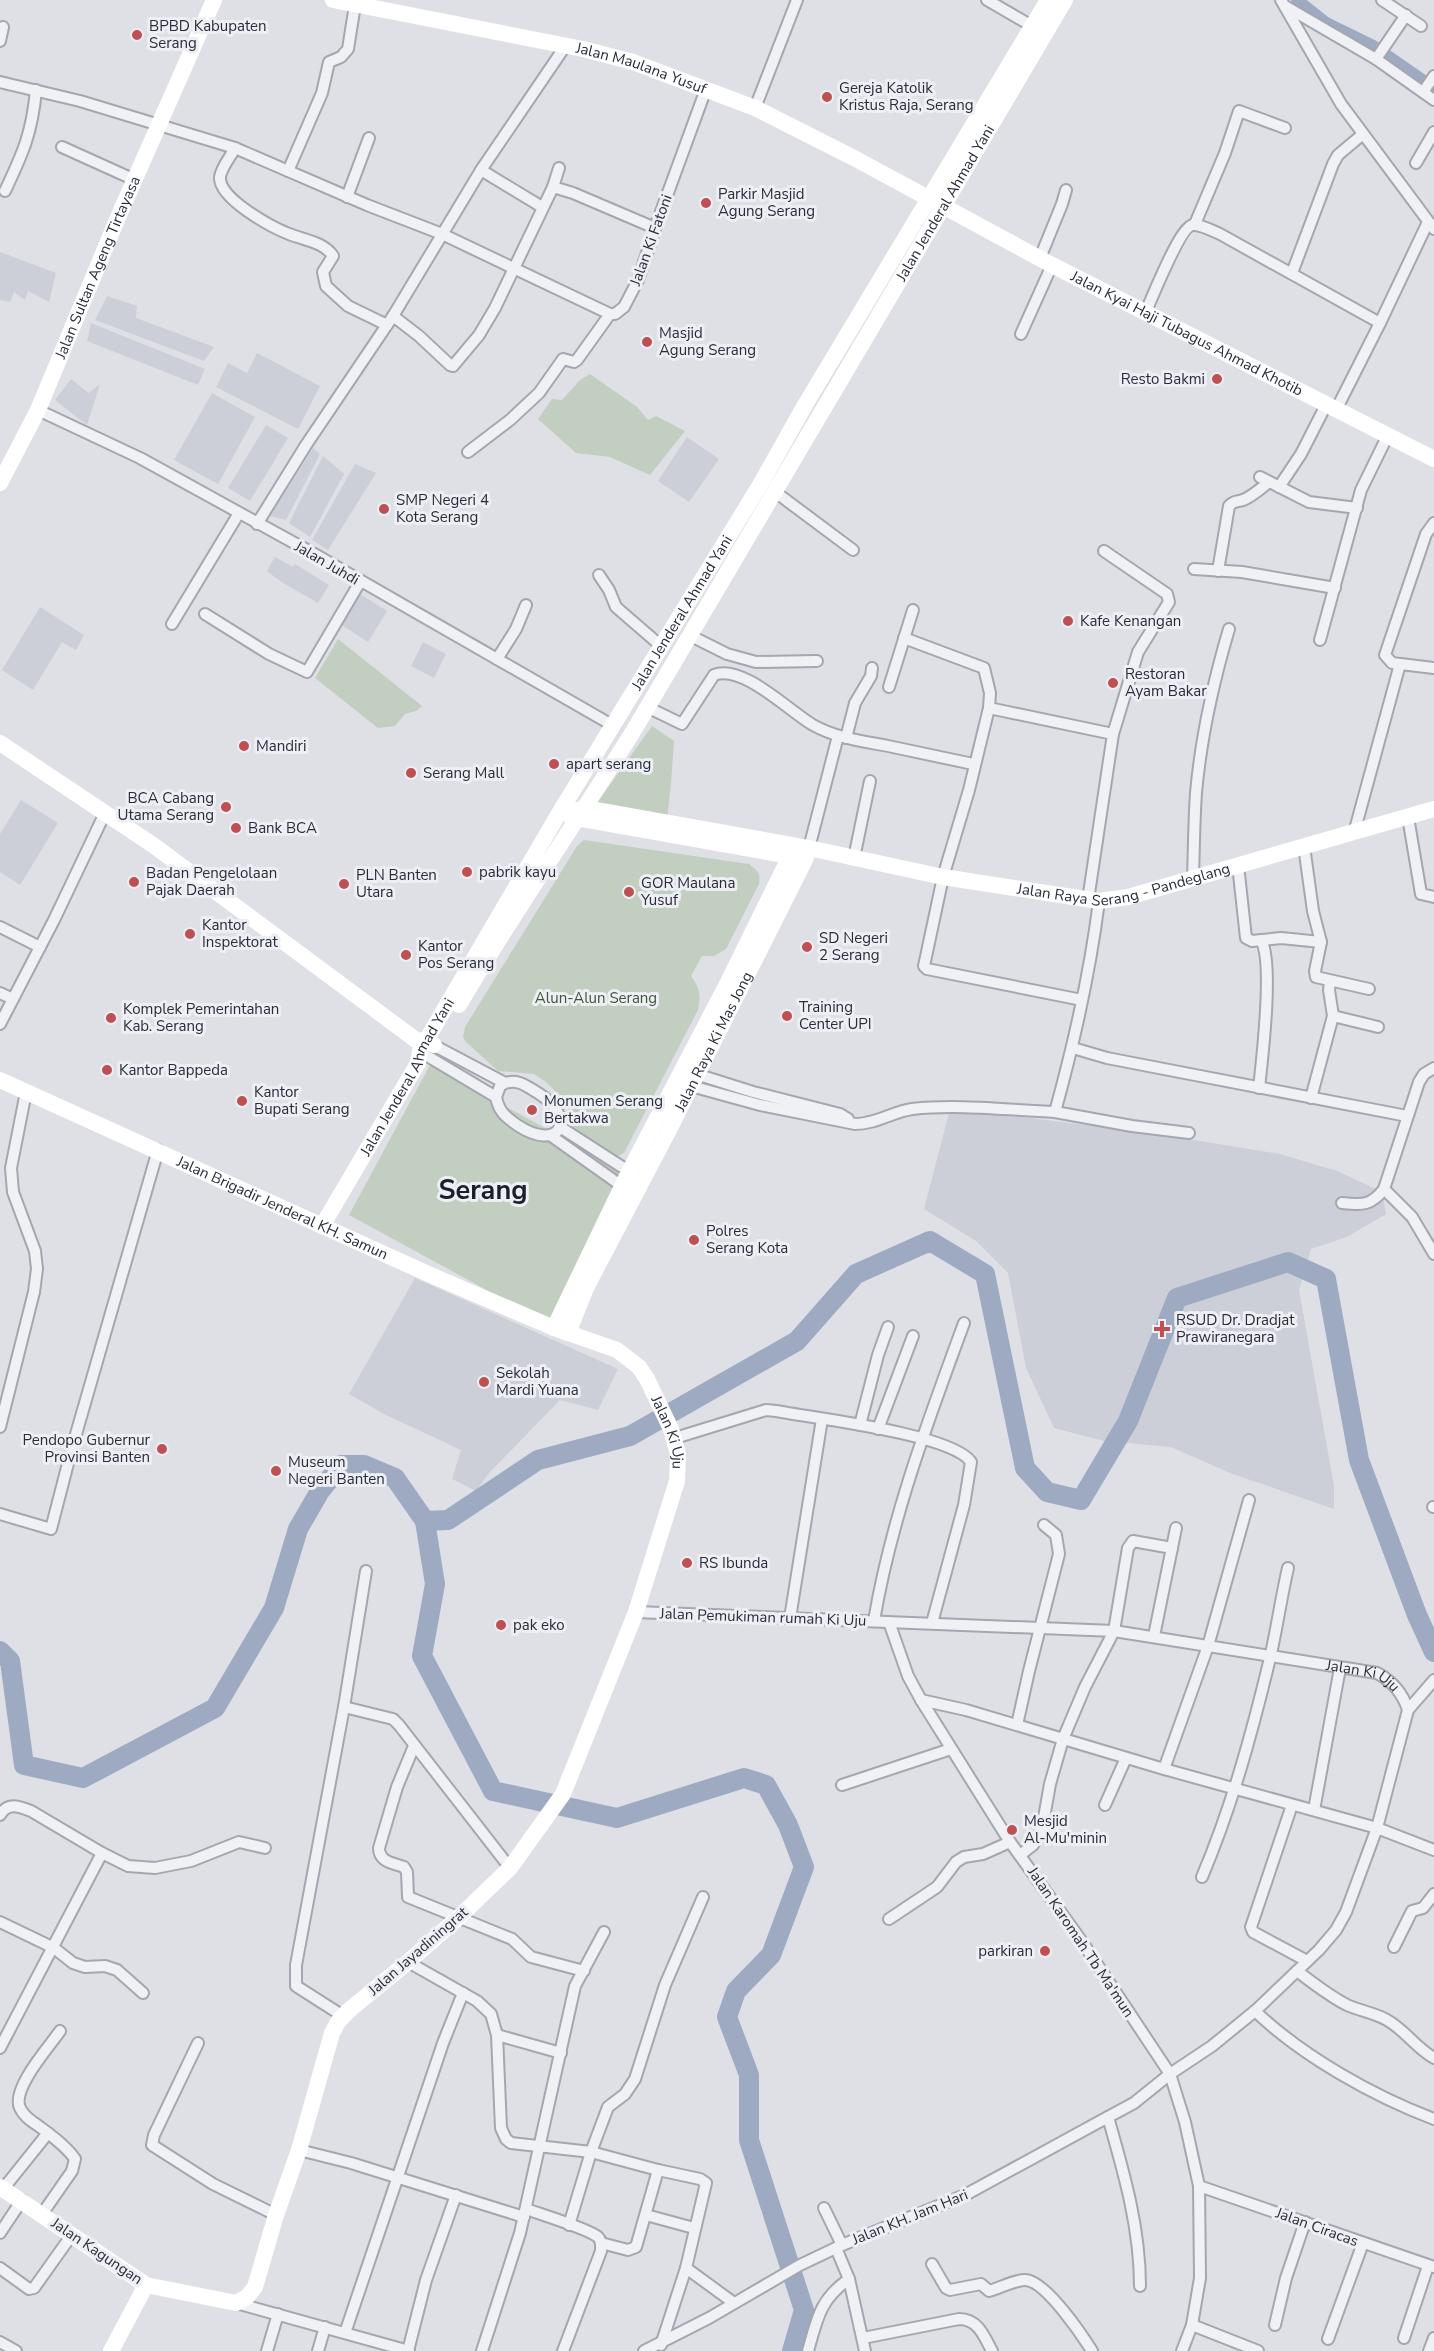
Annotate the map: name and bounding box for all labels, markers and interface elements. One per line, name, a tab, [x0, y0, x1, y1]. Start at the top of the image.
place label: BPBD Kabupaten Serang	[149, 16, 267, 53]
marker: BPBD Kabupaten Serang	[130, 28, 144, 42]
street label: Jalan Maulana Yusuf	[573, 38, 710, 99]
place label: Gereja Katolik Kristus Raja, Serang	[839, 78, 974, 115]
marker: Gereja Katolik Kristus Raja, Serang	[820, 90, 834, 104]
street label: Jalan Jenderal Ahmad Yani	[891, 121, 999, 286]
street label: Jalan Sultan Ageng Tirtayasa	[50, 173, 145, 362]
place label: Parkir Masjid Agung Serang	[718, 184, 815, 221]
street label: Jalan Ki Fatoni	[625, 192, 677, 289]
marker: Parkir Masjid Agung Serang	[699, 196, 713, 210]
street label: Jalan Kyai Haji Tubagus Ahmad Khotib	[1067, 266, 1306, 401]
place label: Masjid Agung Serang	[659, 323, 756, 360]
marker: Masjid Agung Serang	[640, 335, 654, 349]
place label: Resto Bakmi	[1121, 369, 1205, 389]
marker: Resto Bakmi	[1210, 372, 1224, 386]
place label: SMP Negeri 4 Kota Serang	[396, 490, 489, 527]
marker: SMP Negeri 4 Kota Serang	[377, 502, 391, 516]
street label: Jalan Jenderal Ahmad Yani	[626, 532, 737, 695]
street label: Jalan Juhdi	[290, 536, 363, 590]
place label: Kafe Kenangan	[1080, 611, 1181, 631]
marker: Kafe Kenangan	[1061, 614, 1075, 628]
place label: Restoran Ayam Bakar	[1125, 664, 1207, 701]
marker: Restoran Ayam Bakar	[1106, 676, 1120, 690]
place label: Mandiri	[256, 736, 306, 756]
marker: Mandiri	[237, 739, 251, 753]
place label: apart serang	[566, 754, 651, 774]
marker: apart serang	[547, 757, 561, 771]
place label: Serang Mall	[423, 763, 505, 783]
marker: Serang Mall	[404, 766, 418, 780]
place label: BCA Cabang Utama Serang	[117, 788, 214, 825]
marker: BCA Cabang Utama Serang	[219, 800, 233, 814]
place label: Bank BCA	[248, 818, 317, 838]
marker: Bank BCA	[229, 821, 243, 835]
street label: Jalan Raya Serang - Pandeglang	[1015, 858, 1232, 911]
place label: pabrik kayu	[479, 862, 556, 882]
place label: Badan Pengelolaan Pajak Daerah	[146, 863, 277, 900]
place label: PLN Banten Utara	[356, 865, 437, 902]
marker: pabrik kayu	[460, 865, 474, 879]
place label: GOR Maulana Yusuf	[640, 873, 735, 910]
marker: Badan Pengelolaan Pajak Daerah	[127, 875, 141, 889]
marker: PLN Banten Utara	[337, 877, 351, 891]
marker: GOR Maulana Yusuf	[622, 885, 636, 899]
place label: Kantor Inspektorat	[202, 915, 278, 952]
marker: Kantor Inspektorat	[183, 927, 197, 941]
place label: SD Negeri 2 Serang	[819, 928, 888, 965]
place label: Kantor Pos Serang	[418, 936, 494, 973]
marker: SD Negeri 2 Serang	[800, 940, 814, 954]
marker: Kantor Pos Serang	[399, 948, 413, 962]
street label: Jalan Raya Ki Mas Jong	[670, 968, 757, 1116]
park label: Alun-Alun Serang	[535, 988, 657, 1008]
street label: Jalan Jenderal Ahmad Yani	[355, 994, 459, 1160]
place label: Training Center UPI	[799, 997, 872, 1034]
place label: Komplek Pemerintahan Kab. Serang	[123, 999, 279, 1036]
marker: Training Center UPI	[780, 1009, 794, 1023]
marker: Komplek Pemerintahan Kab. Serang	[104, 1011, 118, 1025]
place label: Kantor Bappeda	[119, 1060, 228, 1080]
marker: Kantor Bappeda	[100, 1063, 114, 1077]
place label: Kantor Bupati Serang	[254, 1082, 350, 1119]
place label: Monumen Serang Bertakwa	[544, 1091, 663, 1128]
marker: Kantor Bupati Serang	[235, 1094, 249, 1108]
marker: Monumen Serang Bertakwa	[525, 1103, 539, 1117]
street label: Jalan Brigadir Jenderal KH. Samun	[173, 1151, 391, 1264]
district label: Serang	[439, 1172, 528, 1209]
place label: Polres Serang Kota	[706, 1221, 788, 1258]
marker: Polres Serang Kota	[687, 1233, 701, 1247]
place label: RSUD Dr. Dradjat Prawiranegara	[1176, 1310, 1295, 1347]
marker: RSUD Dr. Dradjat Prawiranegara	[1153, 1320, 1171, 1338]
place label: Sekolah Mardi Yuana	[496, 1363, 579, 1400]
marker: Sekolah Mardi Yuana	[477, 1375, 491, 1389]
street label: Jalan Ki Uju	[646, 1391, 689, 1470]
place label: Pendopo Gubernur Provinsi Banten	[23, 1430, 151, 1467]
marker: Pendopo Gubernur Provinsi Banten	[155, 1442, 169, 1456]
place label: Museum Negeri Banten	[288, 1452, 385, 1489]
marker: Museum Negeri Banten	[269, 1464, 283, 1478]
place label: RS Ibunda	[699, 1553, 768, 1573]
marker: RS Ibunda	[680, 1556, 694, 1570]
street label: Jalan Pemukiman rumah Ki Uju	[658, 1603, 867, 1631]
place label: pak eko	[513, 1615, 565, 1635]
marker: pak eko	[494, 1618, 508, 1632]
street label: Jalan Ki Uju	[1324, 1655, 1404, 1696]
place label: Mesjid Al-Mu'minin	[1024, 1811, 1107, 1848]
marker: Mesjid Al-Mu'minin	[1005, 1823, 1019, 1837]
street label: Jalan Karomah Tb Ma'mun	[1023, 1862, 1139, 2021]
street label: Jalan Jayadiningrat	[363, 1902, 473, 2000]
place label: parkiran	[978, 1941, 1033, 1961]
marker: parkiran	[1038, 1944, 1052, 1958]
street label: Jalan KH. Jam Hari	[848, 2185, 971, 2250]
street label: Jalan Ciracas	[1272, 2202, 1361, 2251]
street label: Jalan Kagungan	[47, 2213, 146, 2289]

